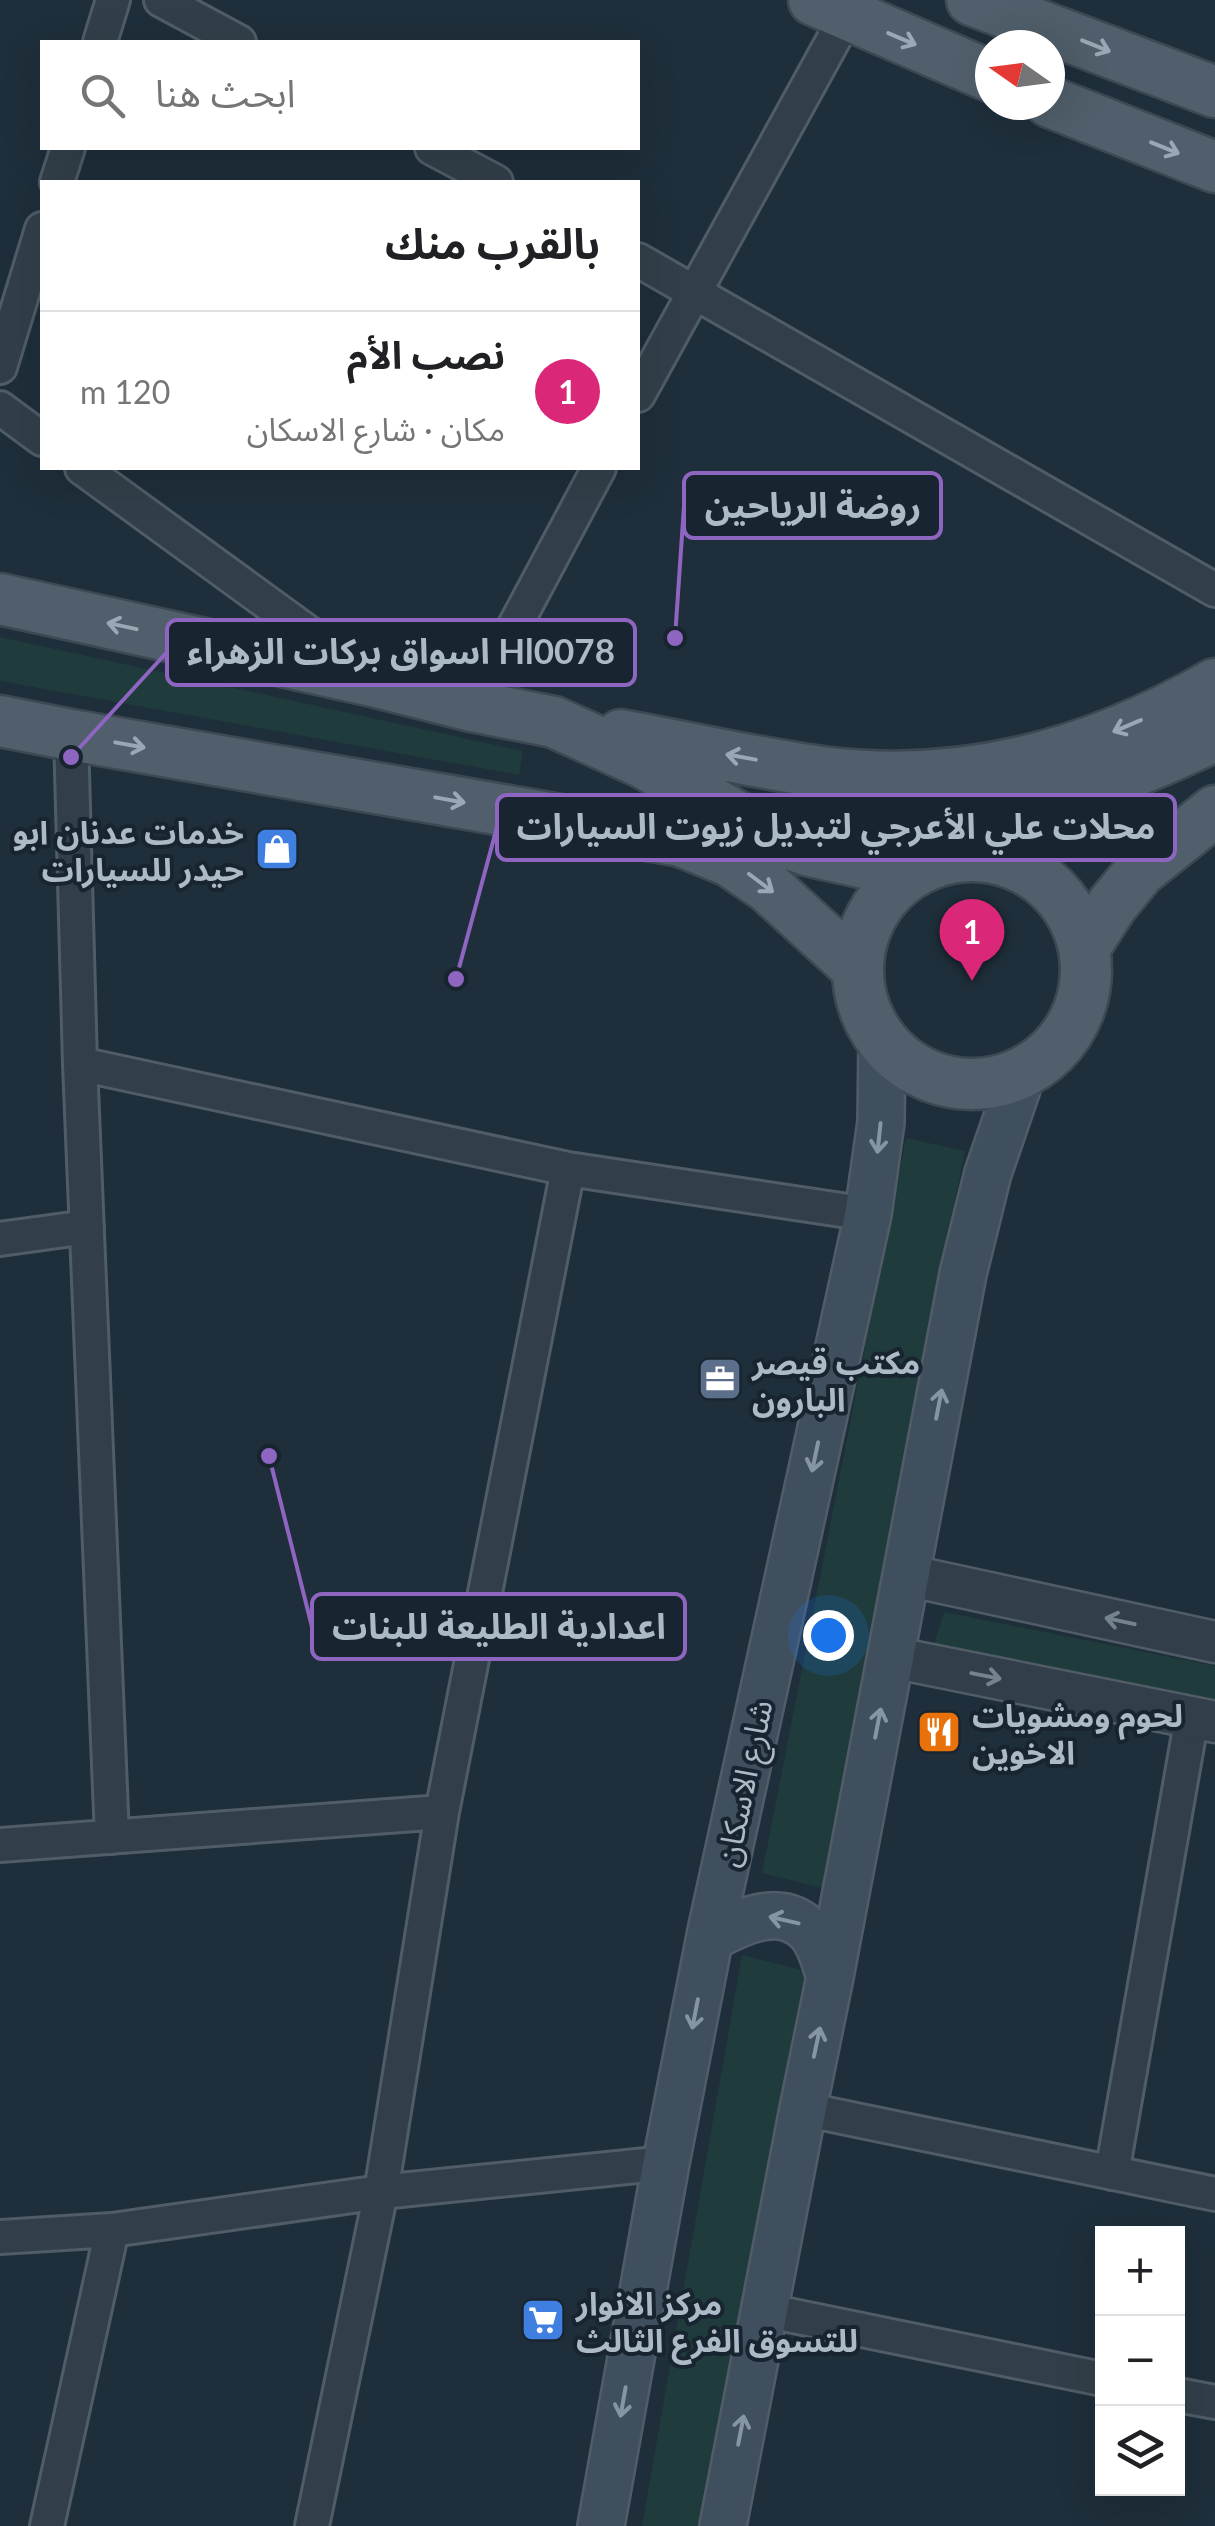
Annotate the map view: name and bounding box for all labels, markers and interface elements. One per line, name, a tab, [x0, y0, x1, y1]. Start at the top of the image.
north arrow	[975, 30, 1065, 120]
one-way arrow	[886, 31, 917, 49]
one-way arrow	[1080, 39, 1111, 57]
search box	[40, 40, 640, 150]
icon: search	[75, 68, 130, 123]
text: ابحث هنا	[155, 69, 296, 115]
one-way arrow	[1149, 141, 1179, 159]
text: بالقرب منك	[385, 218, 600, 268]
text: نصب الأم	[347, 331, 505, 377]
text: 120 m	[80, 372, 170, 411]
text: 1	[558, 372, 577, 411]
text: مكان · شارع الاسكان	[247, 409, 505, 448]
callout: روضة الرياحين	[684, 473, 941, 538]
text: روضة الرياحين	[705, 483, 921, 527]
one-way arrow	[107, 616, 139, 634]
callout: اسواق بركات الزهراء Hl0078	[167, 620, 635, 685]
text: اسواق بركات الزهراء Hl0078	[187, 629, 615, 672]
one-way arrow	[1112, 718, 1143, 736]
one-way arrow	[113, 736, 146, 755]
one-way arrow	[725, 747, 758, 766]
one-way arrow	[434, 791, 466, 810]
callout: محلات علي الأعرجي لتبديل زيوت السيارات	[497, 795, 1175, 860]
text: محلات علي الأعرجي لتبديل زيوت السيارات	[517, 804, 1155, 855]
place label: خدمات عدنان ابو حيدر للسيارات	[13, 812, 244, 889]
shop icon: خدمات عدنان ابو حيدر للسيارات	[254, 826, 300, 872]
one-way arrow	[747, 872, 774, 893]
pin: 1	[940, 898, 1004, 981]
one-way arrow	[869, 1122, 888, 1154]
place label: مكتب قيصر البارون	[750, 1342, 920, 1419]
office icon: مكتب قيصر البارون	[697, 1356, 743, 1402]
one-way arrow	[930, 1389, 949, 1421]
one-way arrow	[804, 1440, 823, 1472]
callout: اعدادية الطليعة للبنات	[312, 1594, 685, 1659]
text: اعدادية الطليعة للبنات	[332, 1604, 666, 1647]
your location	[803, 1610, 854, 1661]
one-way arrow	[1105, 1611, 1137, 1630]
one-way arrow	[970, 1668, 1002, 1687]
place label: لحوم ومشويات الاخوين	[972, 1695, 1183, 1771]
street label: شارع الاسكان	[706, 1696, 786, 1871]
one-way arrow	[870, 1708, 889, 1740]
restaurant icon: لحوم ومشويات الاخوين	[916, 1709, 962, 1755]
one-way arrow	[768, 1910, 800, 1928]
one-way arrow	[684, 1997, 703, 2029]
one-way arrow	[808, 2027, 827, 2059]
map controls	[1095, 2226, 1185, 2496]
button: +	[1095, 2226, 1185, 2316]
place label: مركز الانوار للتسوق الفرع الثالث	[574, 2283, 858, 2365]
supermarket icon: مركز الانوار للتسوق الفرع الثالث	[520, 2297, 566, 2343]
button: −	[1095, 2316, 1185, 2406]
one-way arrow	[613, 2386, 632, 2418]
button: layers	[1095, 2406, 1185, 2496]
one-way arrow	[732, 2414, 751, 2447]

